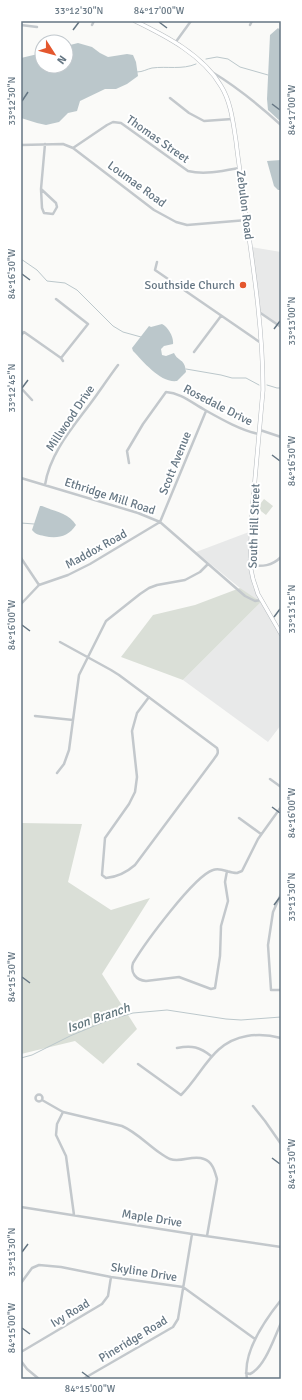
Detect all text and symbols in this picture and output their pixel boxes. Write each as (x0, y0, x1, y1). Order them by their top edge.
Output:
text: 33°12'30"N (55, 5, 103, 17)
text: 84°17'00"W (134, 5, 185, 17)
north arrow (34, 34, 74, 74)
text: N (54, 53, 69, 67)
text: 33°12'30"N (6, 77, 18, 125)
text: 84°17'00"W (286, 84, 298, 135)
street label: Thomas Street (123, 112, 192, 167)
street label: Loumae Road (105, 158, 169, 211)
street label: Zebulon Road (233, 169, 256, 241)
text: 84°16'30"W (6, 248, 18, 299)
place label: Southside Church (145, 278, 235, 293)
marker: Southside Church (238, 280, 248, 290)
text: 33°13'00"N (286, 297, 298, 345)
text: 33°12'45"N (6, 364, 18, 412)
street label: Millwood Drive (43, 382, 98, 454)
street label: Rosedale Drive (181, 382, 255, 429)
street label: Scott Avenue (156, 429, 195, 497)
text: 84°16'30"W (286, 435, 298, 486)
street label: Ethridge Mill Road (62, 475, 157, 518)
street label: South Hill Street (246, 483, 263, 569)
street label: Maddox Road (63, 526, 130, 573)
text: 33°13'15"N (286, 585, 298, 633)
text: 84°16'00"W (6, 599, 18, 650)
text: 84°16'00"W (286, 787, 298, 838)
text: 33°13'30"N (286, 873, 298, 921)
text: 84°15'30"W (6, 951, 18, 1002)
water label: Ison Branch (65, 999, 133, 1036)
text: 84°15'30"W (286, 1138, 298, 1189)
street label: Maple Drive (121, 1206, 183, 1231)
text: 33°13'30"N (6, 1228, 18, 1276)
street label: Skyline Drive (110, 1260, 178, 1285)
street label: Ivy Road (48, 1296, 93, 1331)
text: 84°15'00"W (6, 1302, 18, 1353)
street label: Pineridge Road (96, 1313, 170, 1366)
text: 84°15'00"W (65, 1383, 116, 1395)

